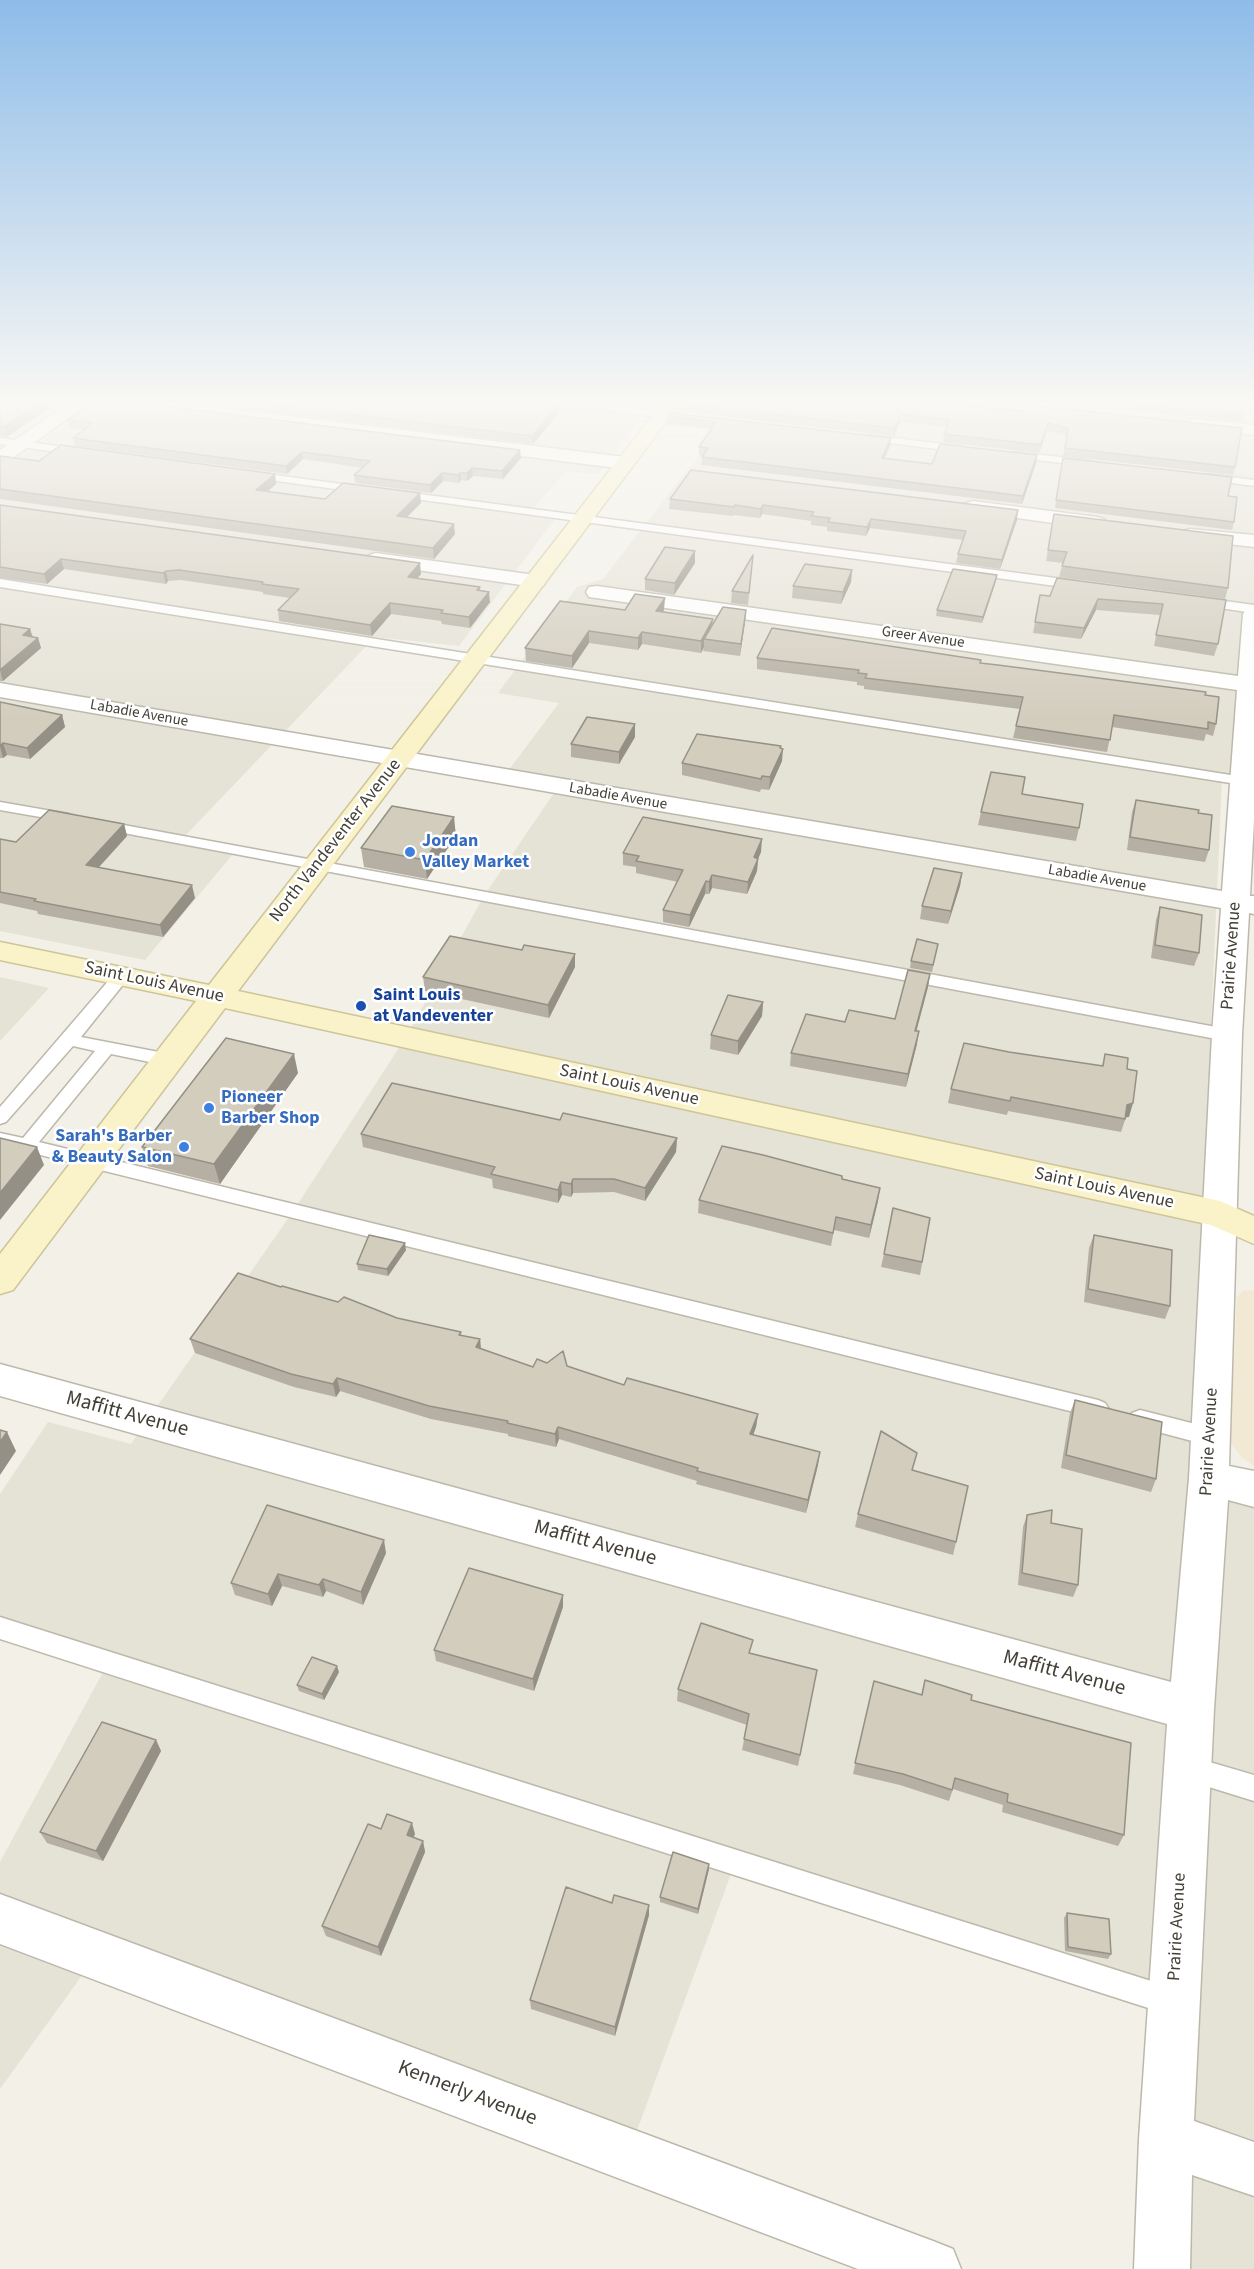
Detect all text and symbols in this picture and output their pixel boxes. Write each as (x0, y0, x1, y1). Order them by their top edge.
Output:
street label: Greer Avenue (880, 623, 966, 653)
street label: Labadie Avenue (89, 697, 189, 731)
street label: North Vandeventer Avenue (266, 755, 406, 927)
street label: Labadie Avenue (568, 780, 668, 814)
place label: Jordan Valley Market (422, 831, 529, 874)
marker: Jordan Valley Market (403, 845, 417, 859)
street label: Labadie Avenue (1047, 862, 1147, 896)
street label: Prairie Avenue (1217, 901, 1247, 1011)
street label: Saint Louis Avenue (82, 958, 226, 1008)
place label: Saint Louis at Vandeventer (373, 985, 493, 1028)
marker: Saint Louis at Vandeventer (354, 999, 368, 1013)
street label: Saint Louis Avenue (557, 1061, 701, 1111)
place label: Pioneer Barber Shop (221, 1087, 320, 1130)
marker: Pioneer Barber Shop (202, 1101, 216, 1115)
place label: Sarah's Barber & Beauty Salon (52, 1126, 172, 1168)
marker: Sarah's Barber & Beauty Salon (177, 1140, 191, 1154)
street label: Saint Louis Avenue (1032, 1164, 1176, 1214)
street label: Maffitt Avenue (63, 1387, 191, 1443)
street label: Prairie Avenue (1196, 1387, 1224, 1497)
street label: Maffitt Avenue (531, 1516, 659, 1572)
street label: Maffitt Avenue (1000, 1646, 1128, 1702)
street label: Prairie Avenue (1164, 1872, 1192, 1982)
street label: Kennerly Avenue (394, 2056, 540, 2132)

